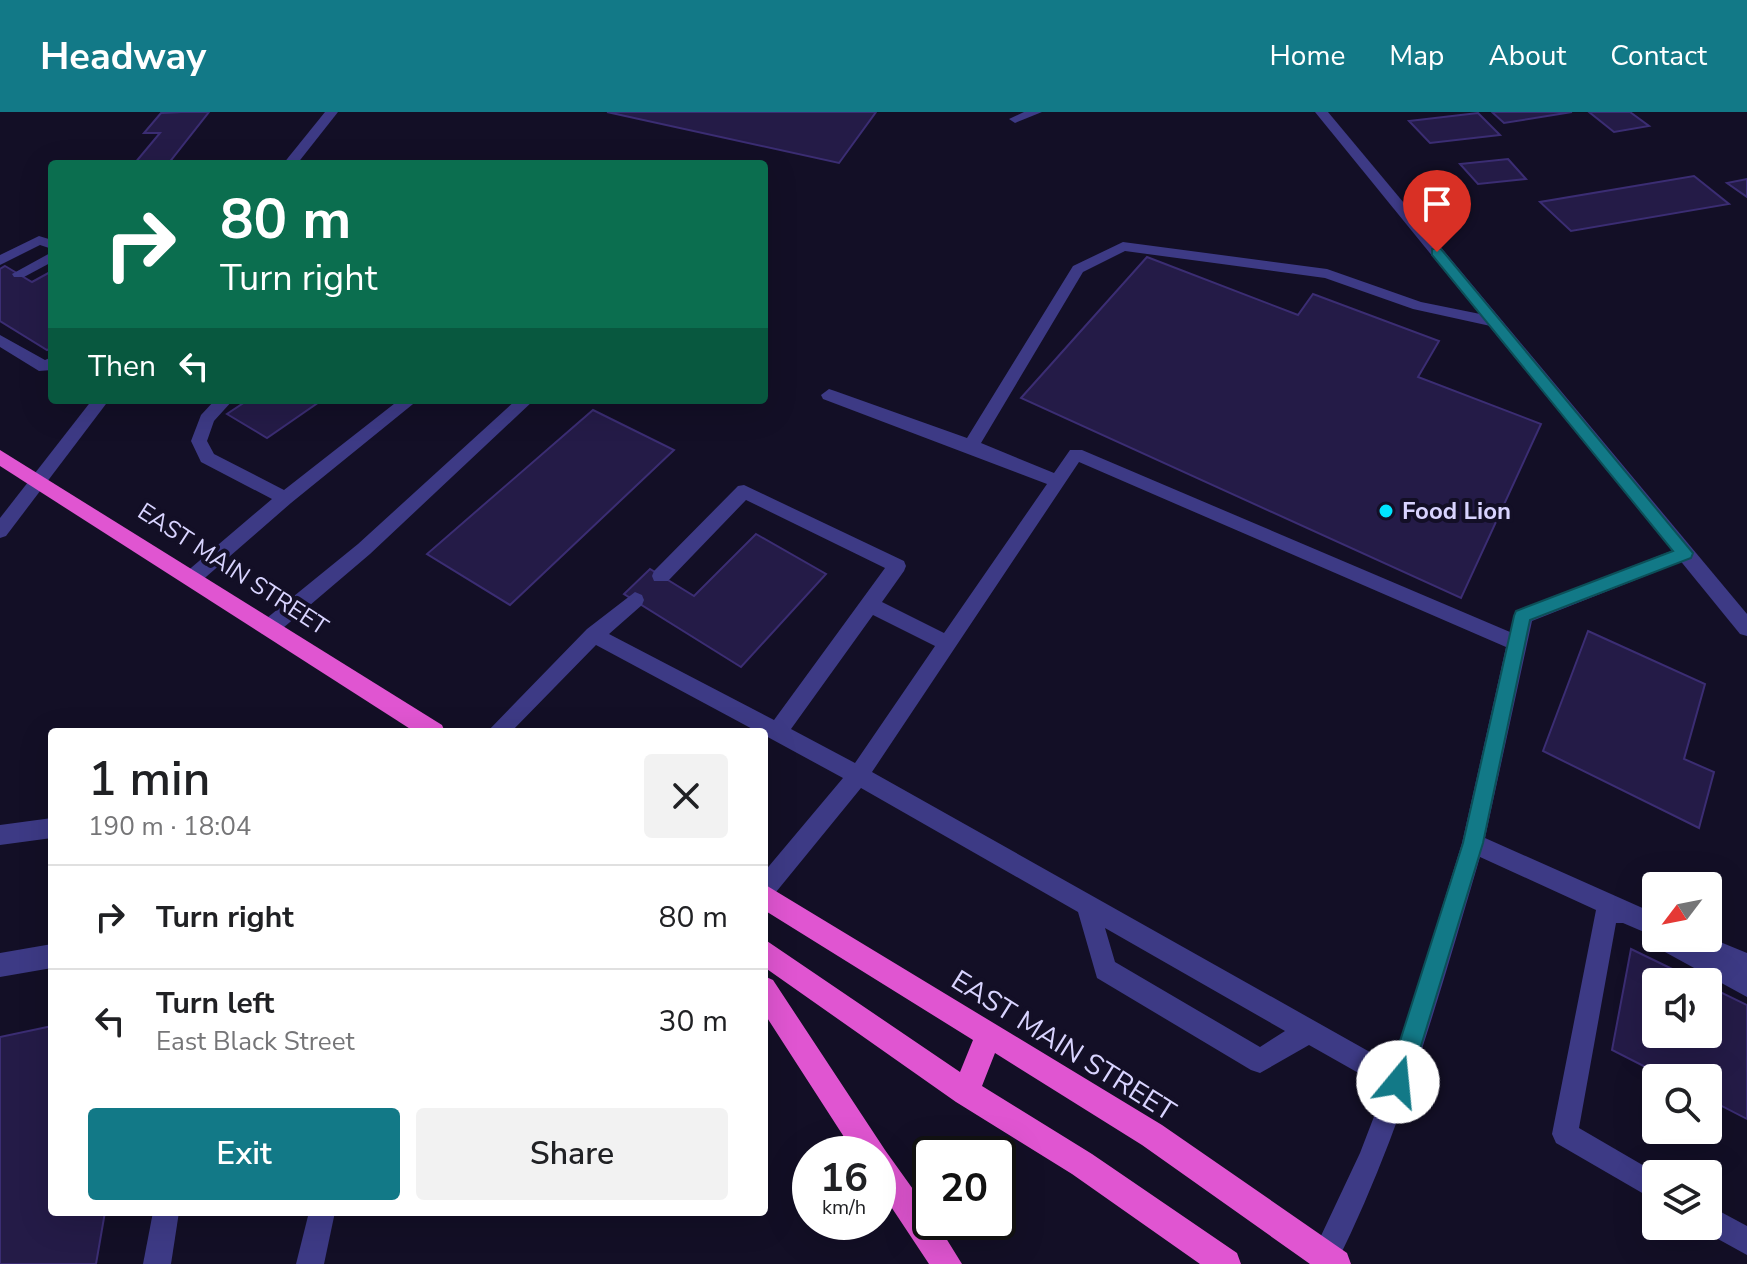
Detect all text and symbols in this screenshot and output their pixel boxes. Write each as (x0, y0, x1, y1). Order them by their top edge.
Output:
text: Headway (40, 31, 206, 82)
text: Home (1270, 37, 1345, 75)
text: Map (1389, 37, 1444, 75)
text: About (1488, 37, 1566, 75)
text: Contact (1610, 37, 1707, 75)
pin (1403, 170, 1471, 252)
text: 80 m (220, 181, 351, 258)
icon: arrive (1415, 182, 1459, 226)
icon: right (88, 192, 192, 296)
text: Turn right (220, 254, 377, 303)
icon: left (172, 344, 216, 388)
text: Then (88, 346, 156, 387)
street label: EAST MAIN STREET (132, 495, 335, 643)
place label: Food Lion (1402, 495, 1511, 527)
marker: Food Lion (1377, 502, 1395, 520)
text: 1 min (88, 746, 210, 812)
button: close (644, 754, 728, 838)
text: 190 m · 18:04 (88, 809, 251, 844)
north arrow (1642, 872, 1722, 952)
map controls (1642, 872, 1722, 1240)
icon: right (88, 895, 132, 939)
text: Turn right (156, 897, 294, 938)
text: 80 m (659, 897, 728, 938)
street label: EAST MAIN STREET (944, 961, 1183, 1130)
button: sound (1642, 968, 1722, 1048)
text: Turn left (156, 983, 274, 1024)
icon: left (88, 999, 132, 1043)
text: 30 m (659, 1001, 728, 1042)
text: East Black Street (156, 1024, 355, 1059)
position arrow (1356, 1040, 1440, 1124)
button: search (1642, 1064, 1722, 1144)
button: Exit (88, 1108, 400, 1200)
button: Share (416, 1108, 728, 1200)
speed limit sign: 20 (912, 1136, 1016, 1240)
text: 16 (820, 1151, 868, 1205)
button: layers (1642, 1160, 1722, 1240)
text: km/h (822, 1194, 866, 1221)

